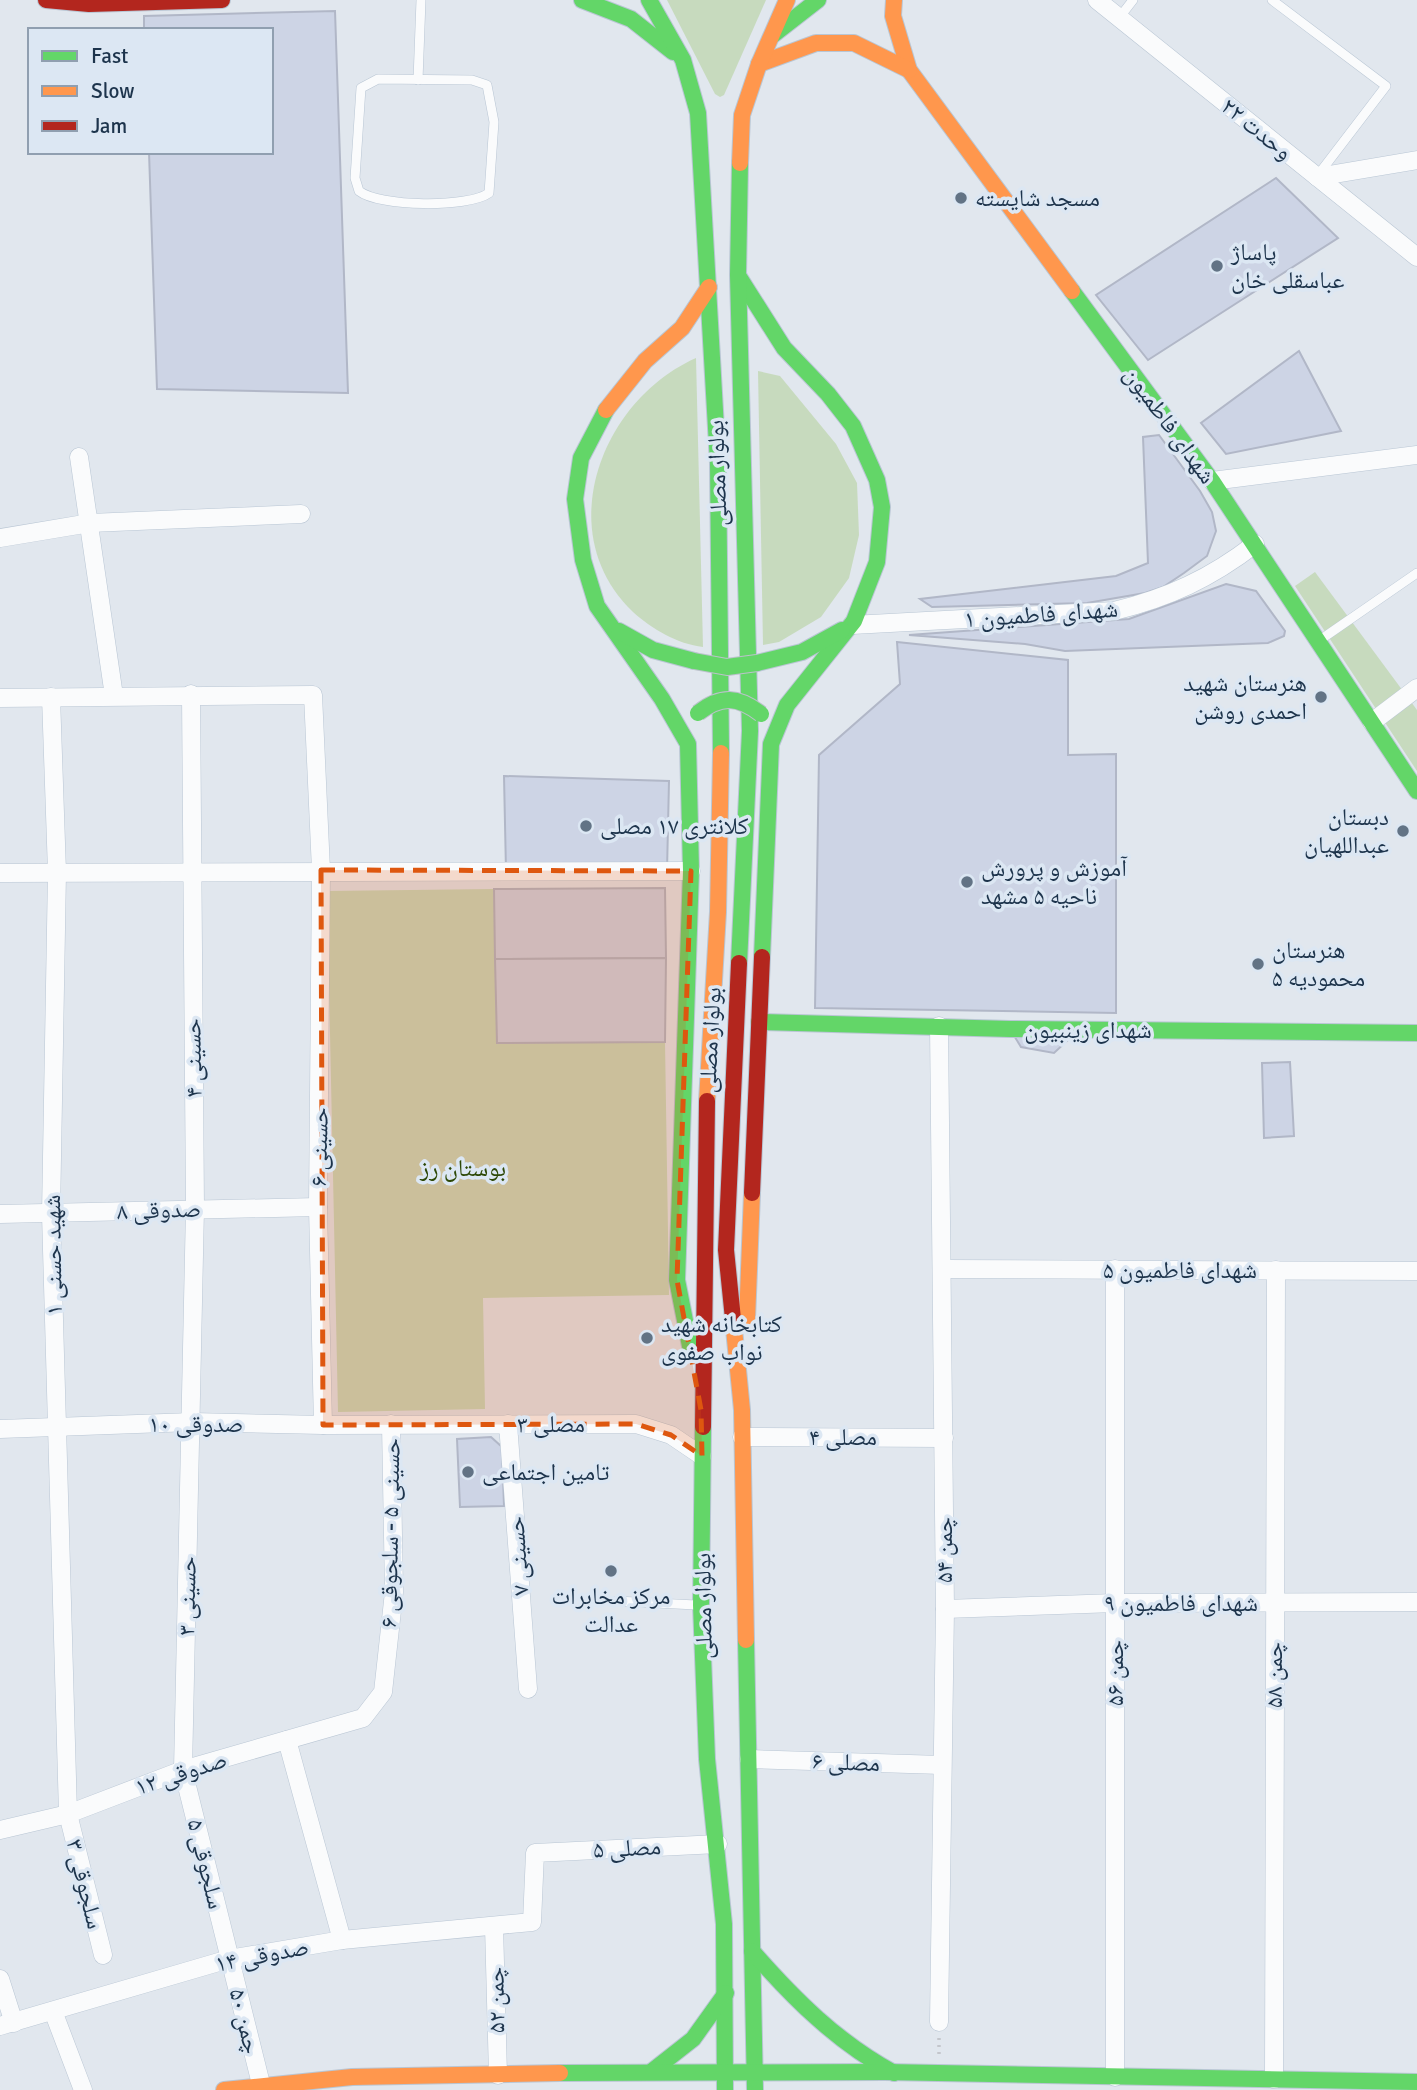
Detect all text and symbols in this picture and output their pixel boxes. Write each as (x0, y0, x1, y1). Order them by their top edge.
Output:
legend (28, 28, 273, 154)
text: Fast (91, 43, 128, 69)
text: Slow (91, 78, 135, 104)
street label: وحدت ۲۲ (1215, 91, 1299, 167)
text: Jam (91, 113, 127, 139)
place label: مسجد شایسته (975, 183, 1100, 213)
marker: مسجد شایسته (953, 190, 969, 206)
place label: پاساژ عباسقلی خان (1230, 237, 1344, 295)
marker: پاساژ عباسقلی خان (1209, 258, 1225, 274)
street label: شهدای فاطمیون (1117, 360, 1223, 490)
street label: بولوار مصلی (700, 419, 734, 527)
street label: شهدای فاطمیون ۱ (963, 594, 1119, 634)
place label: هنرستان شهید احمدی روشن (1183, 668, 1307, 726)
marker: هنرستان شهید احمدی روشن (1313, 689, 1329, 705)
place label: دبستان عبداللهیان (1304, 802, 1389, 860)
place label: کلانتری ۱۷ مصلی (600, 811, 749, 841)
marker: کلانتری ۱۷ مصلی (578, 818, 594, 834)
marker: دبستان عبداللهیان (1395, 823, 1411, 839)
place label: آموزش و پرورش ناحیه ۵ مشهد (981, 853, 1128, 911)
marker: آموزش و پرورش ناحیه ۵ مشهد (959, 874, 975, 890)
place label: هنرستان محمودیه ۵ (1272, 935, 1365, 993)
marker: هنرستان محمودیه ۵ (1250, 956, 1266, 972)
street label: بولوار مصلی (692, 986, 728, 1094)
street label: شهدای زینبیون (1024, 1015, 1152, 1045)
street label: حسینی ۴ (177, 1018, 209, 1098)
street label: حسینی ۶ (303, 1107, 335, 1187)
park label: بوستان رز (419, 1153, 506, 1183)
street label: شهید حسنی ۱ (37, 1194, 69, 1316)
street label: صدوقی ۸ (116, 1194, 202, 1226)
street label: شهدای فاطمیون ۵ (1103, 1255, 1257, 1285)
place label: کتابخانه شهید نواب صفوی (661, 1309, 782, 1367)
marker: کتابخانه شهید نواب صفوی (639, 1330, 655, 1346)
street label: صدوقی ۱۰ (149, 1409, 243, 1439)
street label: مصلی ۳ (517, 1409, 585, 1439)
street label: مصلی ۴ (809, 1422, 877, 1452)
street label: حسینی ۵ - سلجوقی ۶ (373, 1438, 407, 1628)
place label: تامین اجتماعی (482, 1457, 609, 1487)
marker: تامین اجتماعی (460, 1464, 476, 1480)
street label: حسینی ۷ (500, 1515, 536, 1597)
street label: چمن ۵۴ (929, 1517, 959, 1583)
street label: بولوار مصلی (687, 1553, 719, 1659)
street label: حسینی ۳ (171, 1556, 203, 1636)
marker: مرکز مخابرات عدالت (603, 1563, 619, 1579)
place label: مرکز مخابرات عدالت (551, 1581, 671, 1639)
street label: شهدای فاطمیون ۹ (1104, 1588, 1258, 1618)
street label: چمن ۵۶ (1100, 1640, 1130, 1706)
street label: چمن ۵۸ (1259, 1642, 1289, 1708)
street label: صدوقی ۱۲ (131, 1744, 231, 1802)
street label: مصلی ۶ (811, 1746, 881, 1778)
street label: سلجوقی ۵ (180, 1816, 232, 1912)
street label: مصلی ۵ (592, 1831, 662, 1865)
street label: سلجوقی ۳ (59, 1836, 111, 1932)
street label: صدوقی ۱۴ (213, 1931, 311, 1979)
street label: چمن ۵۲ (480, 1967, 512, 2033)
street label: چمن ۵۰ (222, 1985, 268, 2057)

